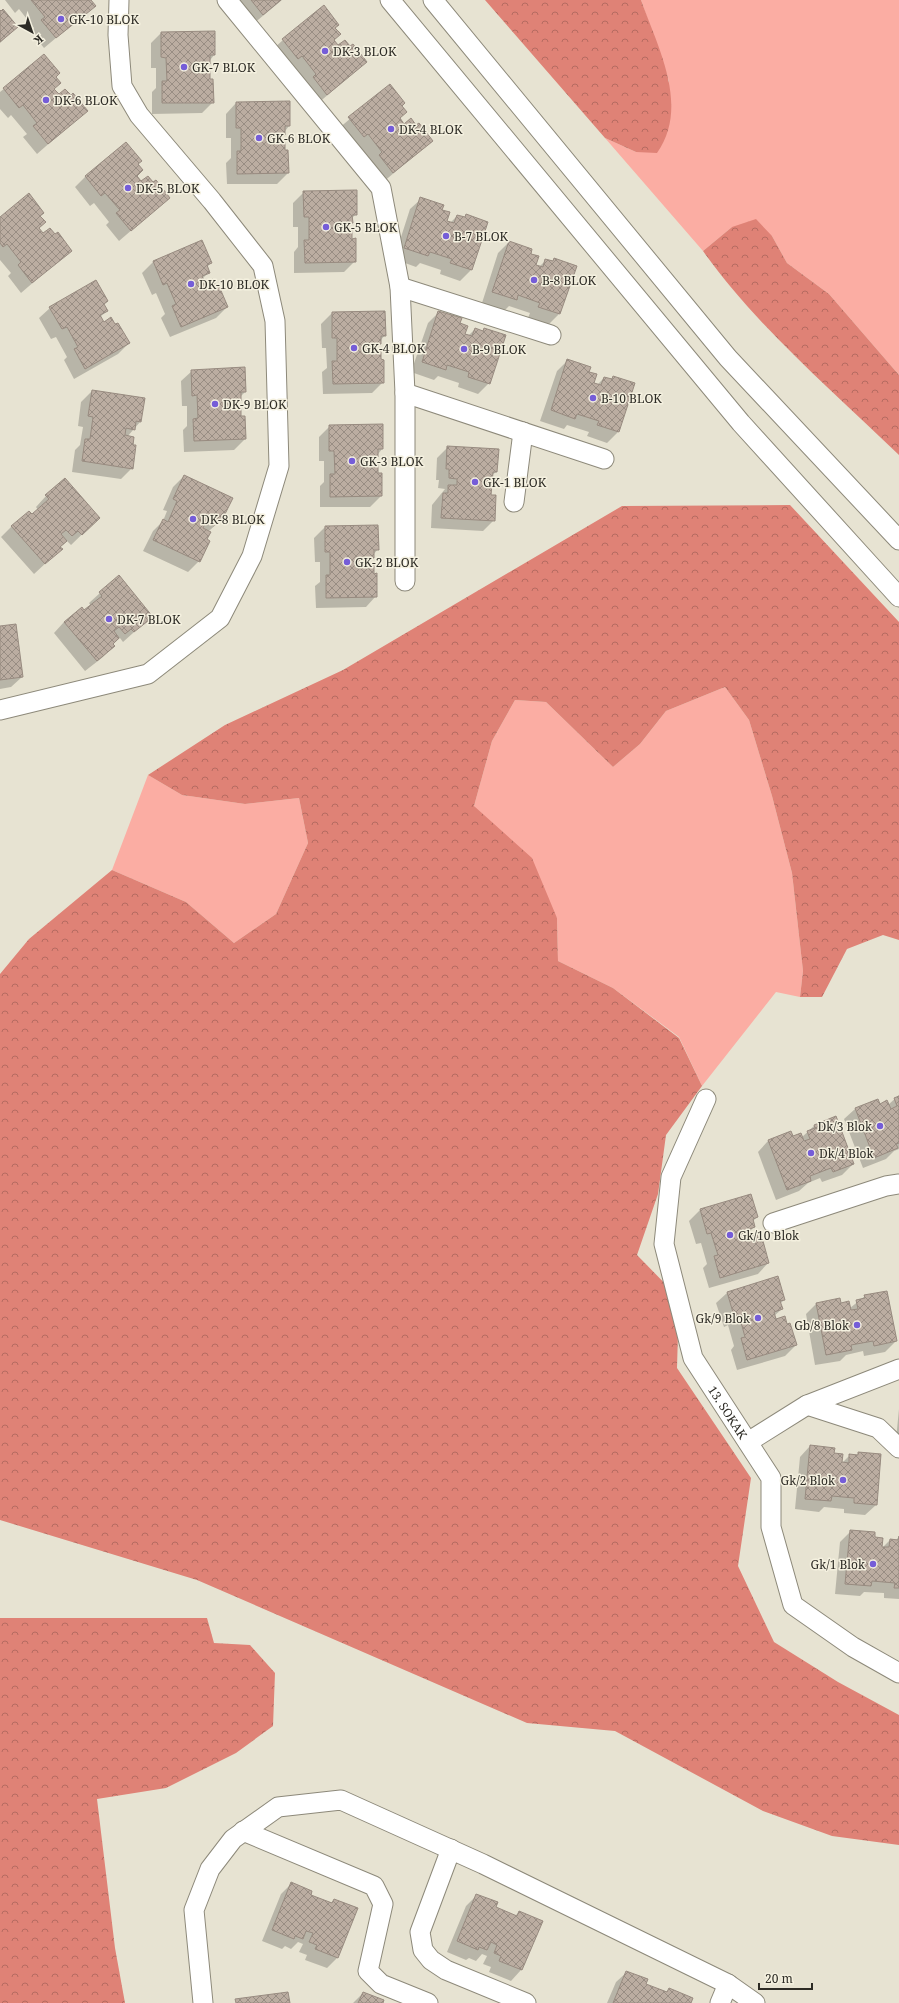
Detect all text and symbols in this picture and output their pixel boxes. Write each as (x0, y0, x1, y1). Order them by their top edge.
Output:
place label: GK-10 BLOK (69, 11, 139, 28)
north arrow (12, 12, 52, 52)
marker: GK-10 BLOK (56, 14, 66, 24)
text: K (30, 32, 47, 49)
place label: DK-3 BLOK (333, 43, 397, 60)
marker: DK-3 BLOK (320, 46, 330, 56)
place label: GK-7 BLOK (192, 59, 256, 76)
marker: GK-7 BLOK (179, 62, 189, 72)
place label: DK-6 BLOK (54, 92, 118, 109)
marker: DK-6 BLOK (41, 95, 51, 105)
place label: DK-4 BLOK (399, 121, 463, 138)
marker: DK-4 BLOK (386, 124, 396, 134)
place label: GK-6 BLOK (267, 130, 331, 147)
marker: GK-6 BLOK (254, 133, 264, 143)
place label: DK-5 BLOK (136, 180, 200, 197)
marker: DK-5 BLOK (123, 183, 133, 193)
place label: GK-5 BLOK (334, 219, 398, 236)
marker: GK-5 BLOK (321, 222, 331, 232)
place label: B-7 BLOK (454, 228, 509, 245)
marker: B-7 BLOK (441, 231, 451, 241)
place label: B-8 BLOK (542, 272, 597, 289)
marker: B-8 BLOK (529, 275, 539, 285)
place label: DK-10 BLOK (199, 276, 270, 293)
marker: DK-10 BLOK (186, 279, 196, 289)
place label: GK-4 BLOK (362, 340, 426, 357)
place label: B-9 BLOK (472, 341, 527, 358)
marker: GK-4 BLOK (349, 343, 359, 353)
marker: B-9 BLOK (459, 344, 469, 354)
place label: B-10 BLOK (601, 390, 662, 407)
marker: B-10 BLOK (588, 393, 598, 403)
place label: DK-9 BLOK (223, 396, 287, 413)
marker: DK-9 BLOK (210, 399, 220, 409)
place label: GK-3 BLOK (360, 453, 424, 470)
marker: GK-3 BLOK (347, 456, 357, 466)
place label: GK-1 BLOK (483, 474, 547, 491)
marker: GK-1 BLOK (470, 477, 480, 487)
place label: DK-8 BLOK (201, 511, 265, 528)
marker: DK-8 BLOK (188, 514, 198, 524)
place label: GK-2 BLOK (355, 554, 419, 571)
marker: GK-2 BLOK (342, 557, 352, 567)
place label: DK-7 BLOK (117, 611, 181, 628)
marker: DK-7 BLOK (104, 614, 114, 624)
place label: Dk/3 Blok (817, 1118, 873, 1135)
marker: Dk/3 Blok (875, 1121, 885, 1131)
place label: Dk/4 Blok (819, 1145, 875, 1162)
marker: Dk/4 Blok (806, 1148, 816, 1158)
place label: Gk/10 Blok (738, 1227, 800, 1244)
marker: Gk/10 Blok (725, 1230, 735, 1240)
place label: Gk/9 Blok (696, 1310, 751, 1327)
marker: Gk/9 Blok (753, 1313, 763, 1323)
place label: Gb/8 Blok (794, 1317, 850, 1334)
marker: Gb/8 Blok (852, 1320, 862, 1330)
street label: 13. SOKAK (705, 1382, 752, 1442)
place label: Gk/2 Blok (781, 1472, 836, 1489)
marker: Gk/2 Blok (838, 1475, 848, 1485)
place label: Gk/1 Blok (811, 1556, 866, 1573)
marker: Gk/1 Blok (868, 1559, 878, 1569)
scale bar (759, 1965, 812, 1991)
text: 20 m (765, 1970, 793, 1987)

